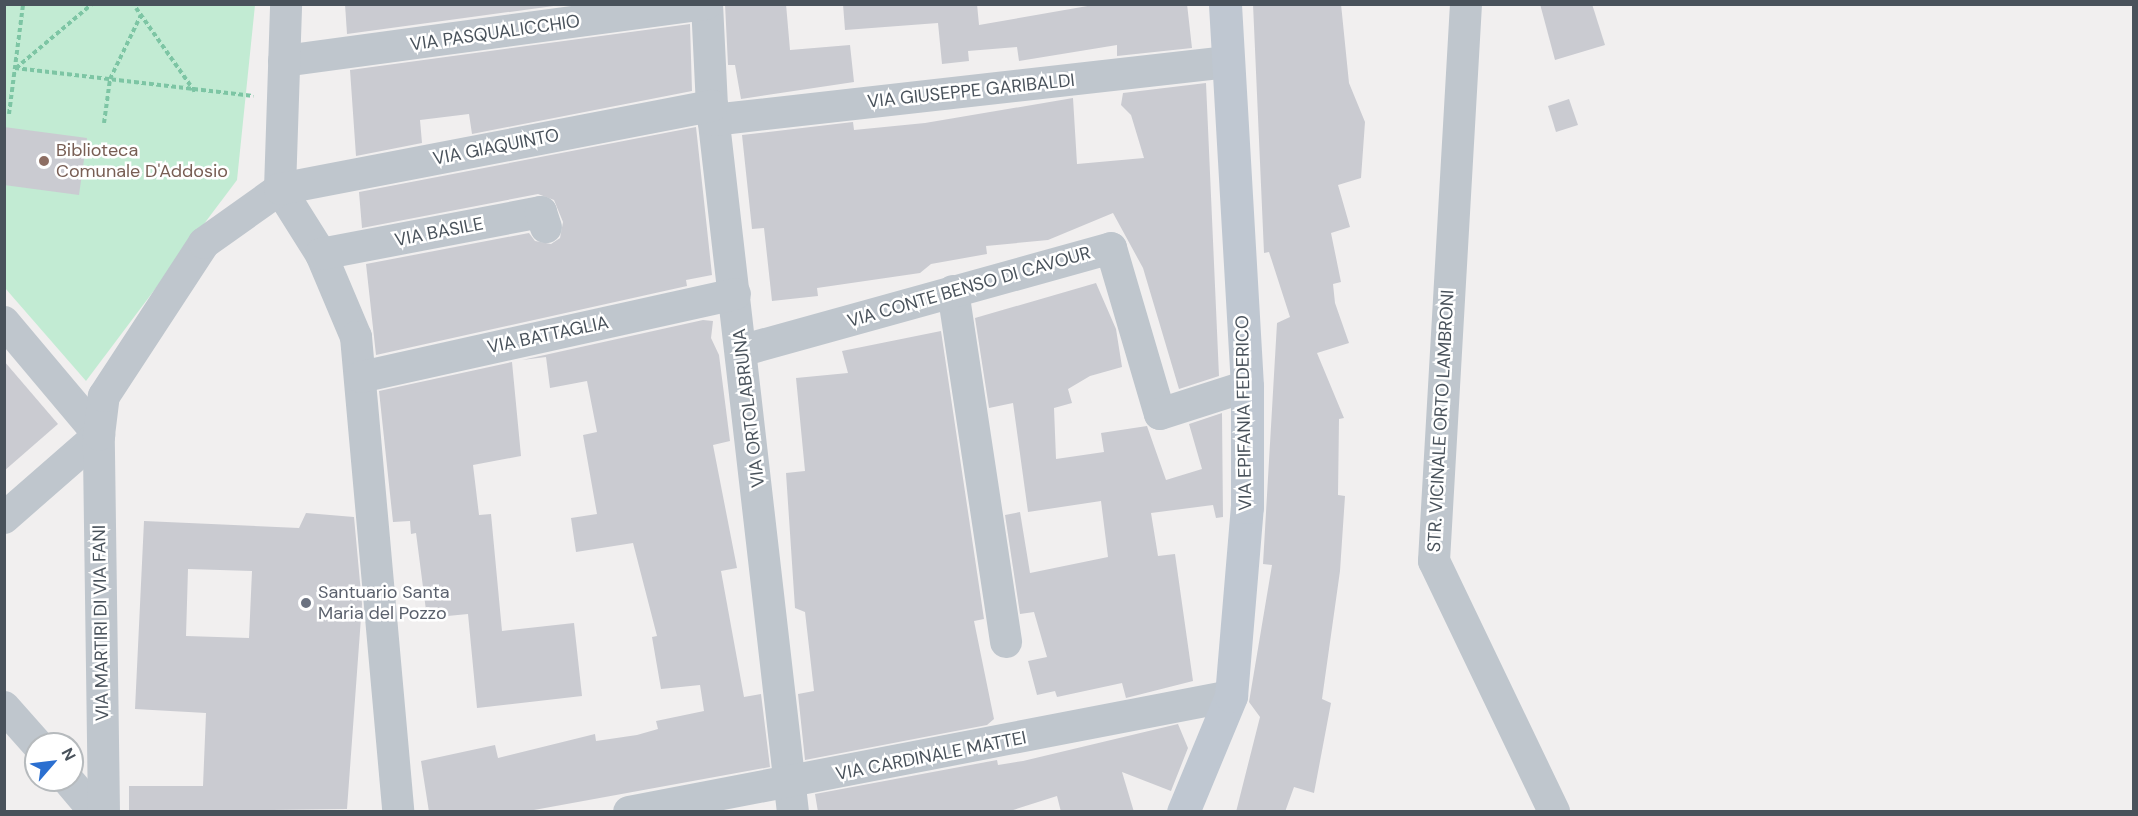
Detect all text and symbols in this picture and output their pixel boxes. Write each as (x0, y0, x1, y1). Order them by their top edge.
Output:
street label: VIA PASQUALICCHIO (409, 10, 581, 56)
street label: VIA GIUSEPPE GARIBALDI (866, 69, 1076, 113)
street label: VIA GIAQUINTO (431, 124, 561, 170)
place label: Biblioteca Comunale D'Addosio (56, 140, 228, 182)
marker: Biblioteca Comunale D'Addosio (37, 154, 51, 168)
street label: VIA BASILE (393, 213, 485, 251)
street label: VIA CONTE BENSO DI CAVOUR (845, 242, 1093, 332)
street label: STR. VICINALE ORTO LAMBRONI (1423, 289, 1459, 553)
street label: VIA BATTAGLIA (485, 312, 611, 358)
street label: VIA EPIFANIA FEDERICO (1231, 315, 1257, 511)
street label: VIA ORTOLABRUNA (729, 327, 769, 489)
street label: VIA MARTIRI DI VIA FANI (88, 525, 114, 721)
place label: Santuario Santa Maria del Pozzo (318, 582, 450, 624)
marker: Santuario Santa Maria del Pozzo (299, 596, 313, 610)
street label: VIA CARDINALE MATTEI (834, 727, 1028, 785)
north arrow (24, 732, 84, 792)
text: N (57, 744, 81, 764)

